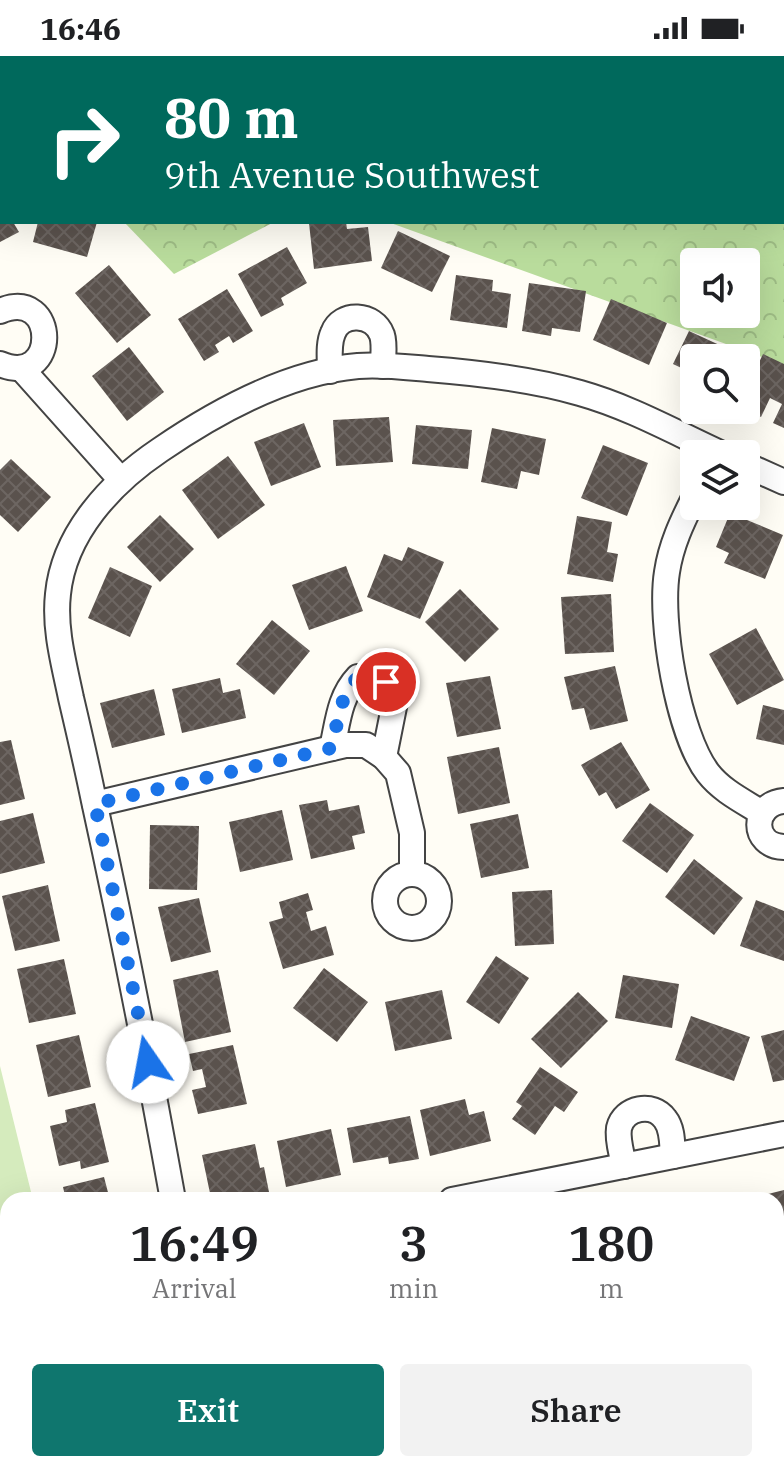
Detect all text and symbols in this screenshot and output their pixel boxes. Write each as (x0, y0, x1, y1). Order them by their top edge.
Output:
text: 16:46 (40, 9, 121, 48)
text: 80 m (164, 81, 299, 153)
icon: right (32, 88, 136, 192)
text: 9th Avenue Southwest (164, 151, 540, 198)
map controls (680, 248, 760, 520)
button: sound (680, 248, 760, 328)
button: search (680, 344, 760, 424)
button: layers (680, 440, 760, 520)
pin (352, 648, 420, 716)
icon: arrive (364, 660, 408, 704)
position arrow (106, 1020, 190, 1104)
text: 16:49 (130, 1212, 259, 1274)
text: 3 (399, 1212, 428, 1274)
text: 180 (568, 1212, 654, 1274)
text: Arrival (152, 1271, 237, 1305)
text: min (389, 1271, 438, 1305)
text: m (599, 1271, 624, 1305)
button: Exit (32, 1364, 384, 1456)
button: Share (400, 1364, 752, 1456)

